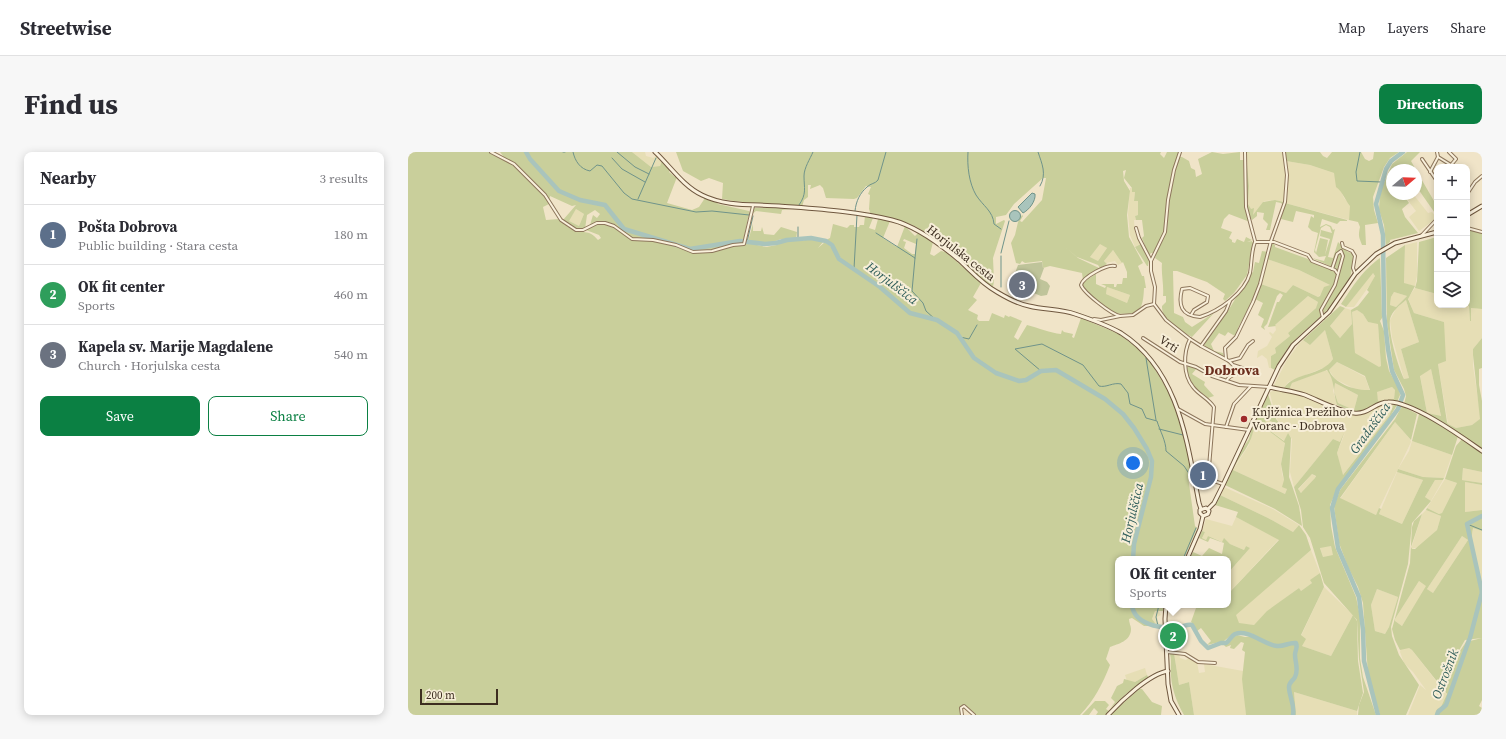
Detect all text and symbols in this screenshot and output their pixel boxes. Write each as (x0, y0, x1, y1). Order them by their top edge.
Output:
text: Streetwise (20, 15, 112, 41)
text: Map (1338, 18, 1365, 38)
text: Layers (1387, 18, 1429, 38)
text: Share (1451, 18, 1486, 38)
button: Directions (1379, 84, 1482, 124)
text: Find us (24, 85, 118, 123)
north arrow (1386, 164, 1422, 200)
map controls (1434, 164, 1470, 308)
button: + (1434, 164, 1470, 200)
text: Nearby (40, 166, 96, 190)
text: 3 results (320, 170, 368, 187)
button: − (1434, 200, 1470, 236)
text: Pošta Dobrova (78, 216, 177, 237)
street label: Horjulska cesta (924, 221, 999, 285)
text: 1 (49, 226, 57, 243)
text: 180 m (334, 226, 368, 243)
button: locate (1434, 236, 1470, 272)
text: Public building · Stara cesta (78, 237, 238, 254)
water label: Horjulščica (862, 257, 922, 308)
pin: 3 (1009, 270, 1035, 300)
button: layers (1434, 272, 1470, 308)
text: OK fit center (78, 276, 165, 297)
text: 2 (49, 286, 57, 303)
text: 460 m (334, 286, 368, 303)
text: Sports (78, 297, 115, 314)
street label: Vrti (1156, 332, 1182, 356)
text: Kapela sv. Marije Magdalene (78, 336, 273, 357)
text: 3 (49, 346, 57, 363)
text: 540 m (334, 346, 368, 363)
text: Church · Horjulska cesta (78, 357, 220, 374)
district label: Dobrova (1205, 360, 1260, 380)
button: Save (40, 396, 200, 436)
button: Share (208, 396, 368, 436)
water label: Gradaščica (1346, 399, 1394, 457)
place label: Knjižnica Prežihov Voranc - Dobrova (1252, 404, 1352, 434)
marker: Knjižnica Prežihov Voranc - Dobrova (1239, 414, 1249, 424)
your location (1123, 453, 1143, 473)
pin: 1 (1190, 460, 1216, 490)
water label: Horjulščica (1117, 481, 1147, 546)
popup (1115, 556, 1231, 608)
text: OK fit center (1130, 563, 1216, 584)
text: Sports (1130, 584, 1167, 601)
pin: 2 (1160, 621, 1186, 651)
water label: Ostrožnik (1428, 646, 1463, 701)
scale bar (420, 687, 498, 706)
text: 200 m (426, 688, 455, 703)

